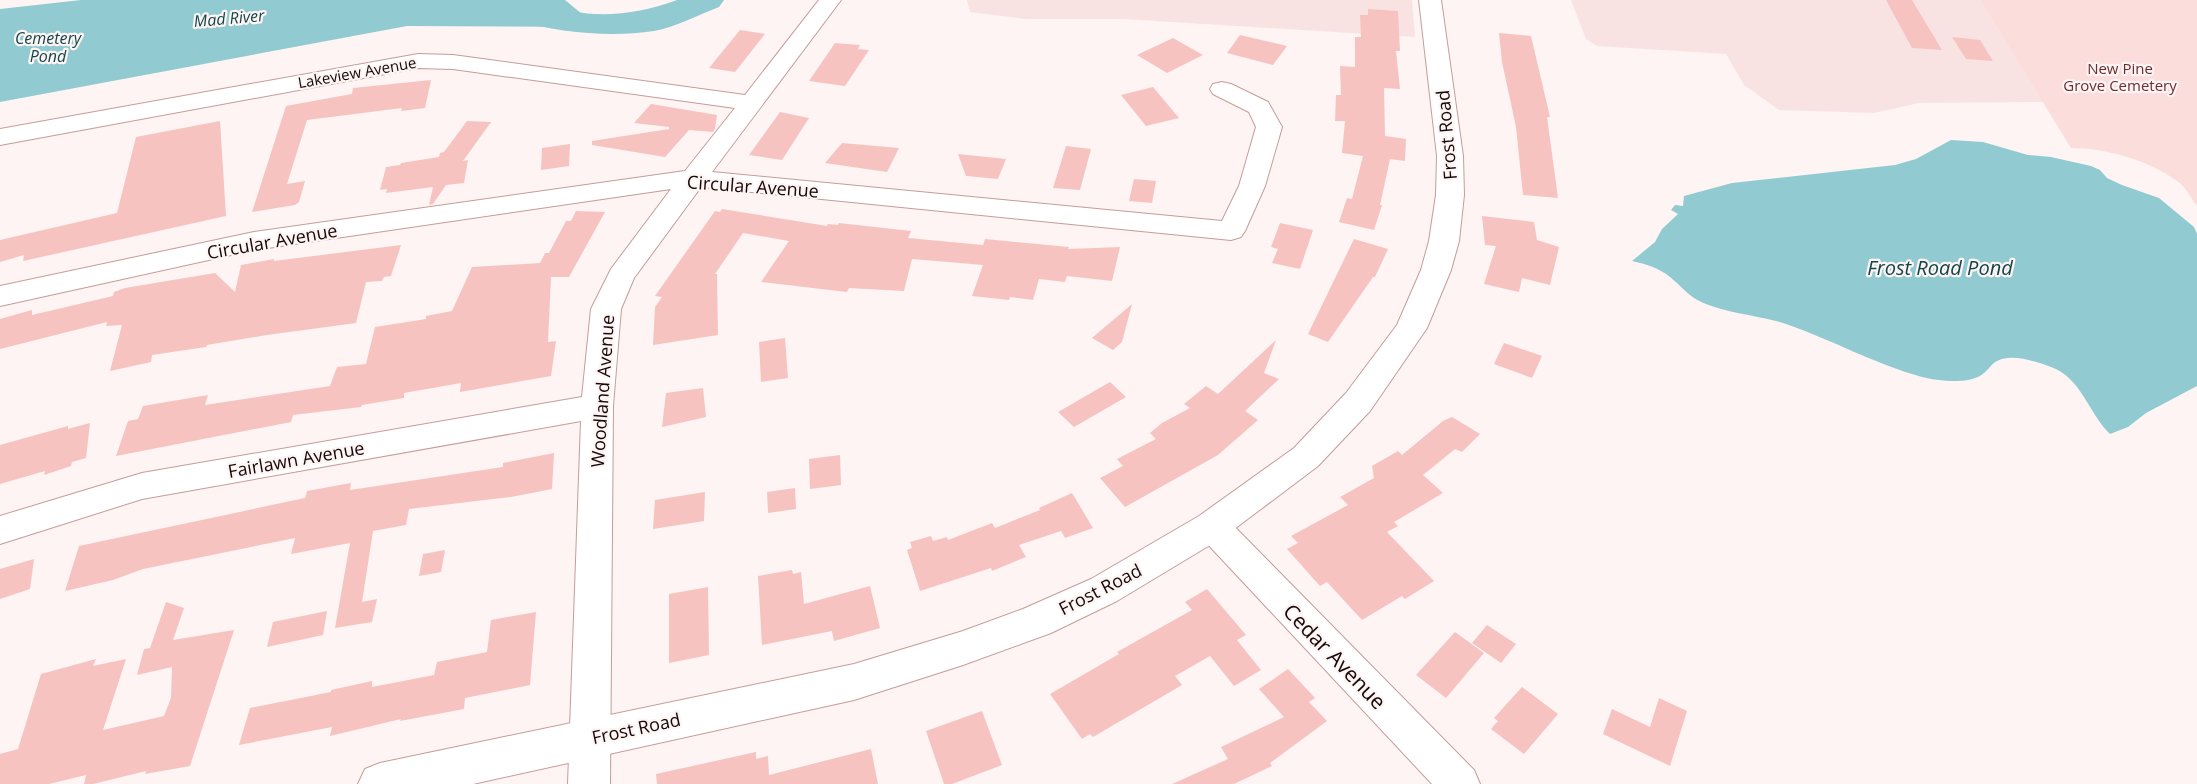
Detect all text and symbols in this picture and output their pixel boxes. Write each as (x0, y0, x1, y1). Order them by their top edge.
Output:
water label: Mad River (193, 4, 266, 32)
water label: Cemetery Pond (15, 27, 83, 67)
street label: Lakeview Avenue (296, 52, 418, 92)
park label: New Pine Grove Cemetery (2063, 58, 2177, 95)
street label: Frost Road (1430, 89, 1462, 181)
street label: Circular Avenue (686, 169, 820, 203)
street label: Circular Avenue (205, 218, 339, 264)
water label: Frost Road Pond (1867, 254, 2013, 281)
street label: Woodland Avenue (585, 314, 619, 468)
street label: Fairlawn Avenue (226, 435, 366, 483)
street label: Frost Road (1054, 558, 1146, 620)
street label: Cedar Avenue (1277, 597, 1393, 715)
street label: Frost Road (589, 707, 683, 749)

